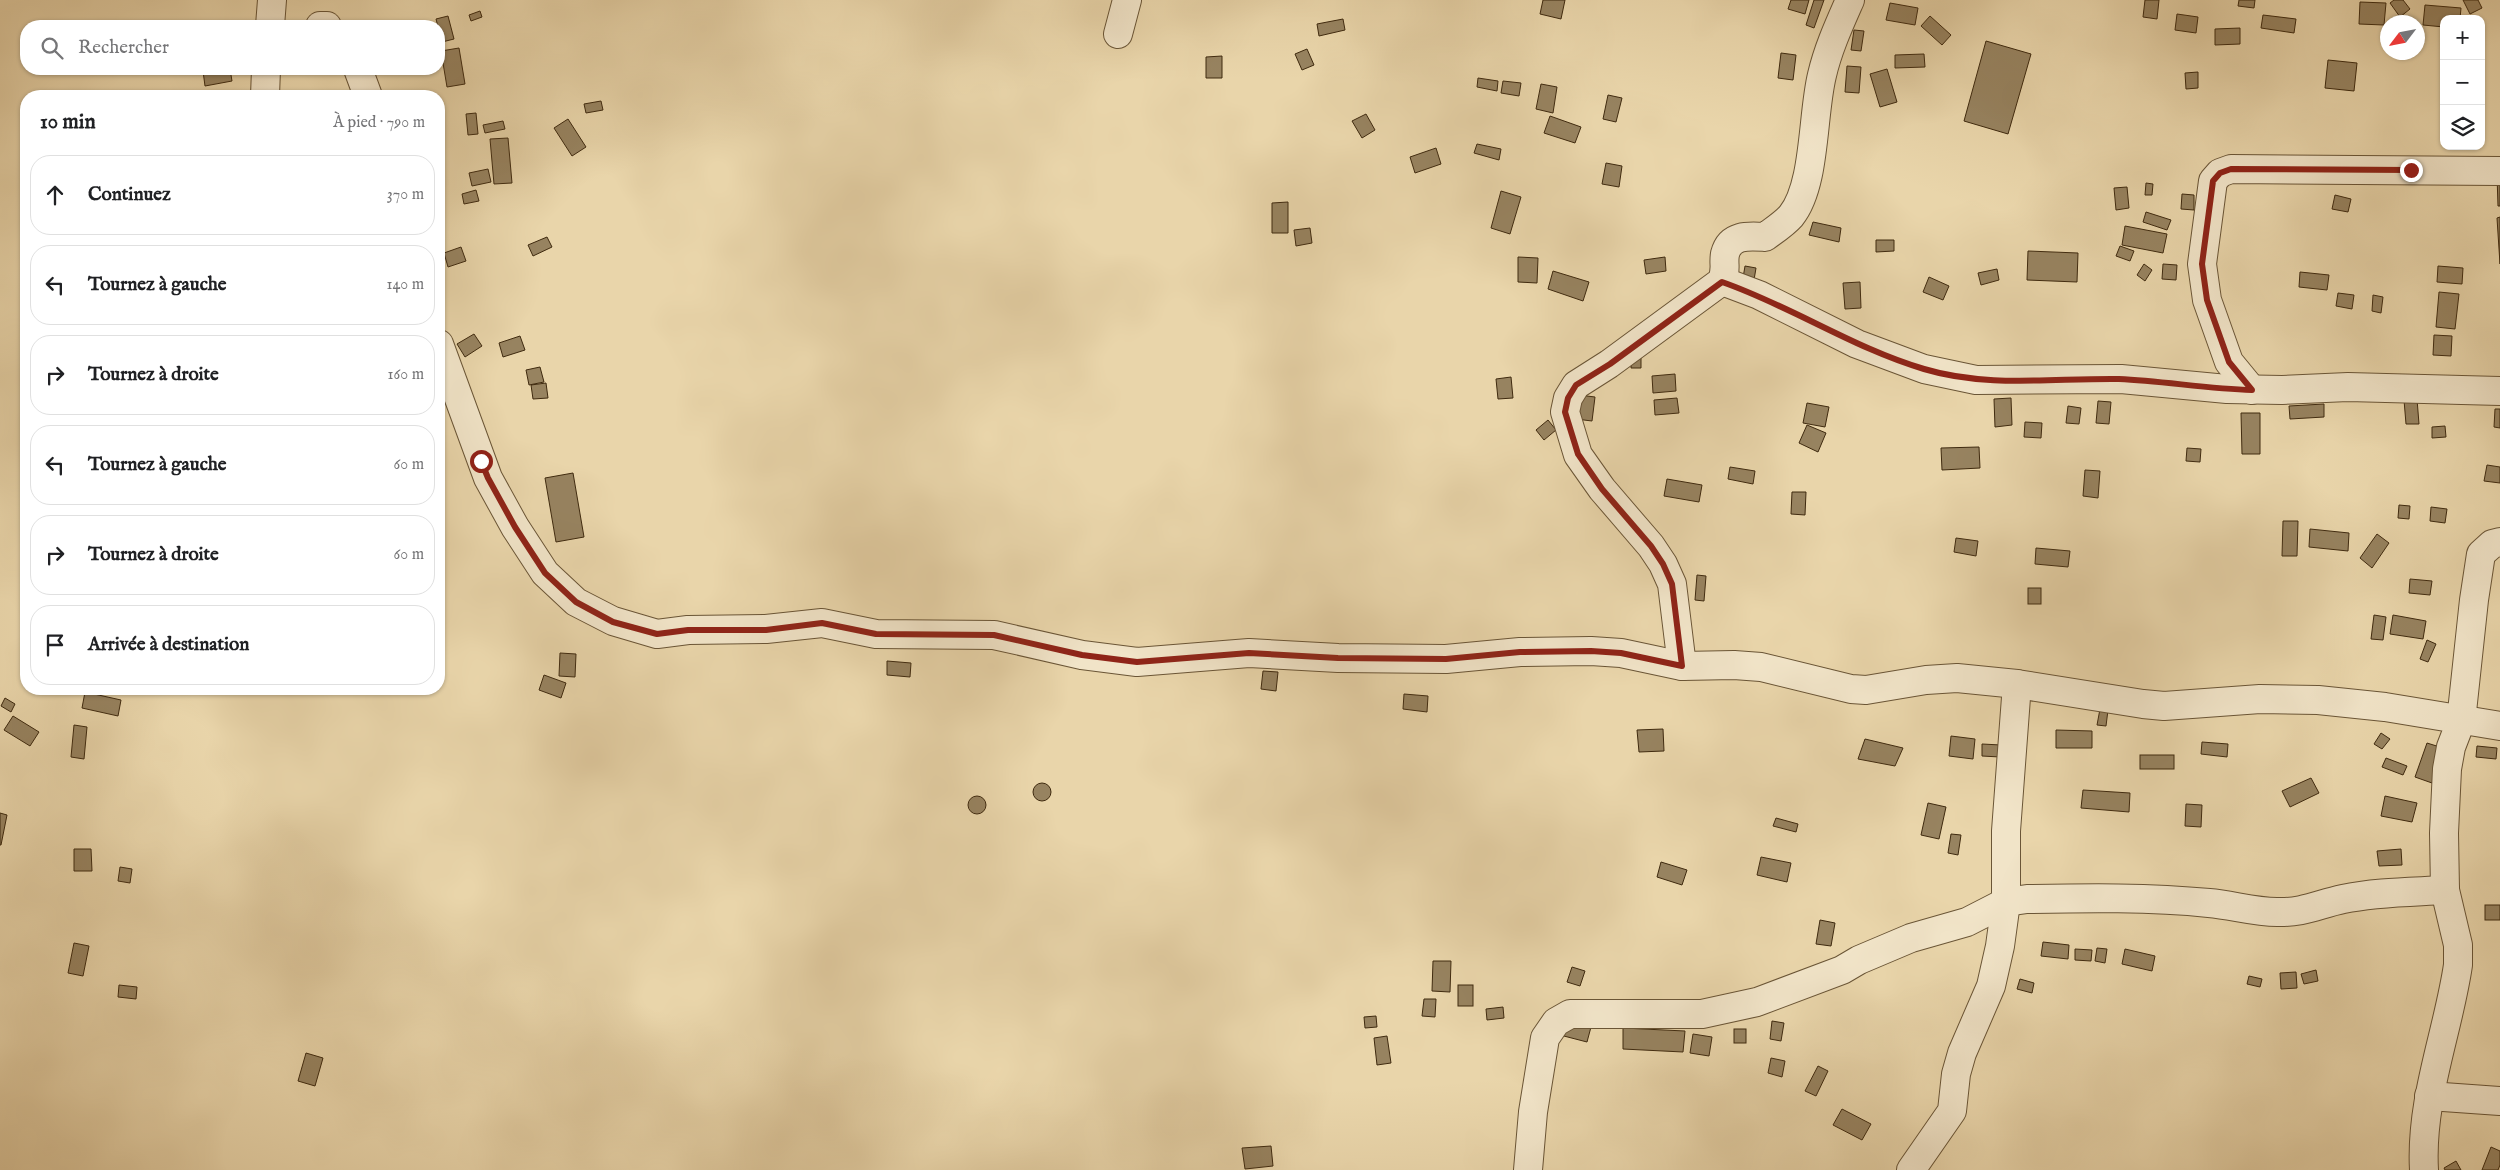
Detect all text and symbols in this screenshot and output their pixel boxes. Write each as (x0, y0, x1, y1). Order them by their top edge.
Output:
north arrow (2380, 15, 2425, 60)
map controls (2440, 15, 2485, 150)
button: + (2440, 15, 2485, 60)
search box (20, 20, 445, 75)
icon: search (38, 34, 66, 62)
text: Rechercher (78, 36, 169, 60)
button: − (2440, 60, 2485, 105)
button: layers (2440, 105, 2485, 150)
text: 10 min (40, 109, 96, 136)
text: À pied · 790 m (333, 113, 425, 133)
route end (2400, 159, 2423, 182)
icon: ahead (41, 181, 69, 209)
text: Continuez (88, 183, 171, 207)
text: 370 m (387, 185, 424, 205)
icon: left (41, 271, 69, 299)
text: Tournez à gauche (88, 273, 227, 297)
text: 140 m (386, 275, 424, 295)
icon: right (41, 361, 69, 389)
text: Tournez à droite (88, 363, 219, 387)
text: 160 m (388, 365, 424, 385)
route start (470, 450, 493, 473)
icon: left (41, 451, 69, 479)
text: Tournez à gauche (88, 453, 227, 477)
text: 60 m (394, 455, 424, 475)
icon: right (41, 541, 69, 569)
text: Tournez à droite (88, 543, 219, 567)
text: 60 m (394, 545, 424, 565)
icon: arrive (41, 631, 69, 659)
text: Arrivée à destination (88, 633, 249, 657)

